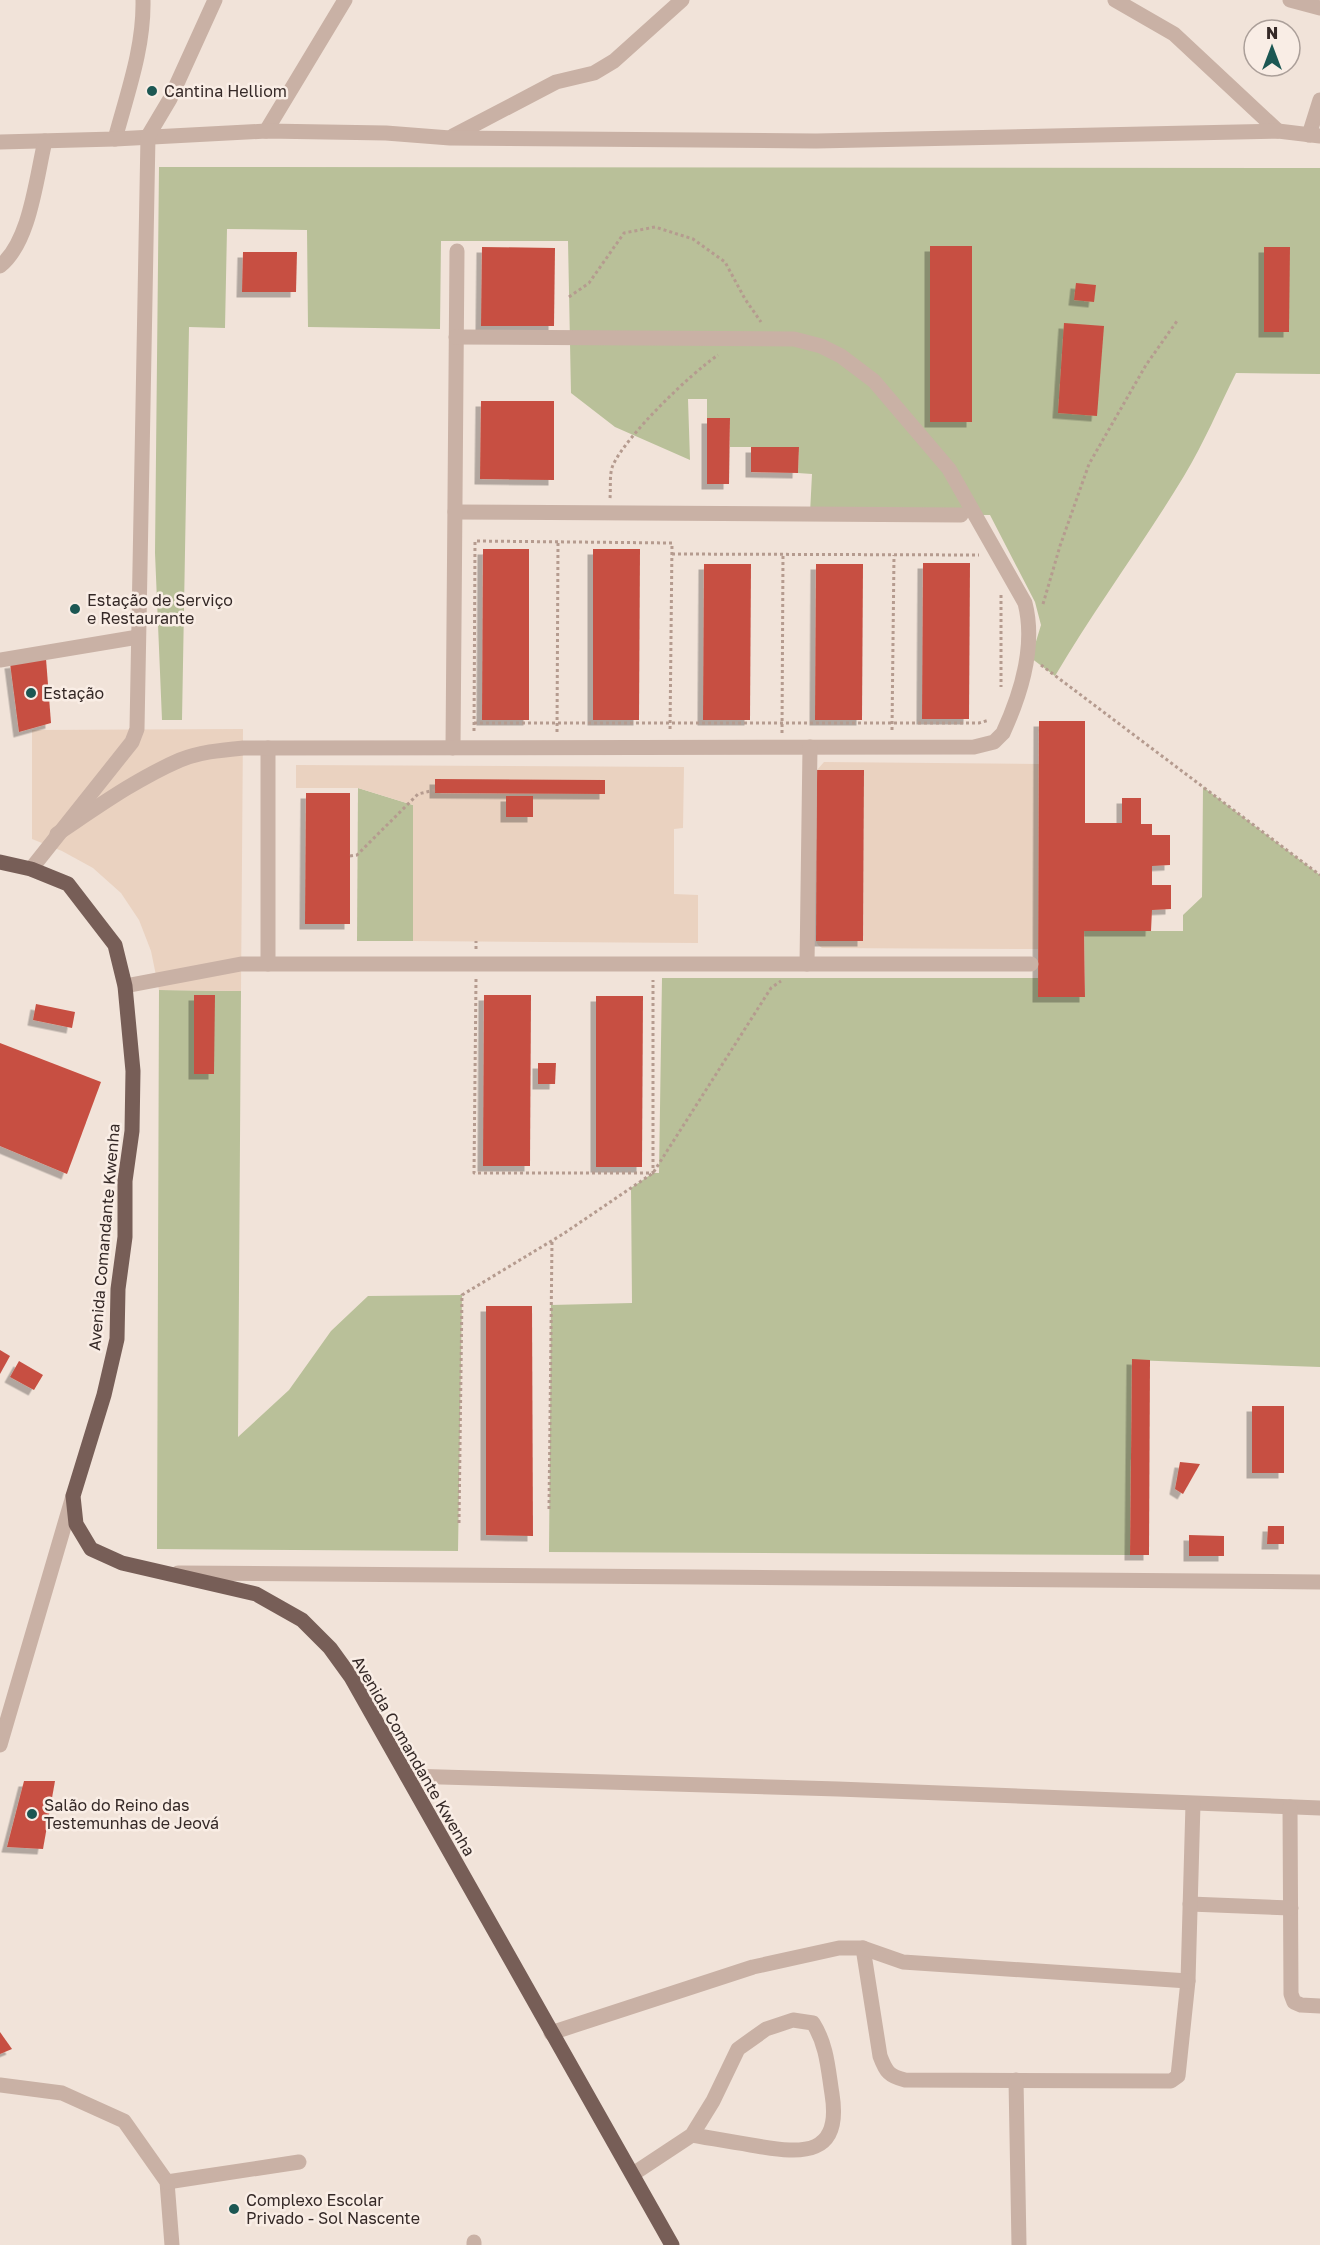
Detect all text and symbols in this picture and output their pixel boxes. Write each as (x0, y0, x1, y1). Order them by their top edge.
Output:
north arrow (1242, 18, 1302, 78)
text: N (1266, 23, 1278, 43)
place label: Cantina Helliom (164, 81, 287, 101)
marker: Cantina Helliom (145, 84, 159, 98)
place label: Estação de Serviço e Restaurante (87, 590, 233, 628)
marker: Estação de Serviço e Restaurante (68, 602, 82, 616)
place label: Estação (43, 683, 104, 703)
marker: Estação (24, 686, 38, 700)
street label: Avenida Comandante Kwenha (84, 1123, 124, 1351)
street label: Avenida Comandante Kwenha (348, 1652, 480, 1860)
place label: Salão do Reino das Testemunhas de Jeová (44, 1795, 219, 1833)
marker: Salão do Reino das Testemunhas de Jeová (25, 1807, 39, 1821)
place label: Complexo Escolar Privado - Sol Nascente (246, 2190, 420, 2228)
marker: Complexo Escolar Privado - Sol Nascente (227, 2202, 241, 2216)

